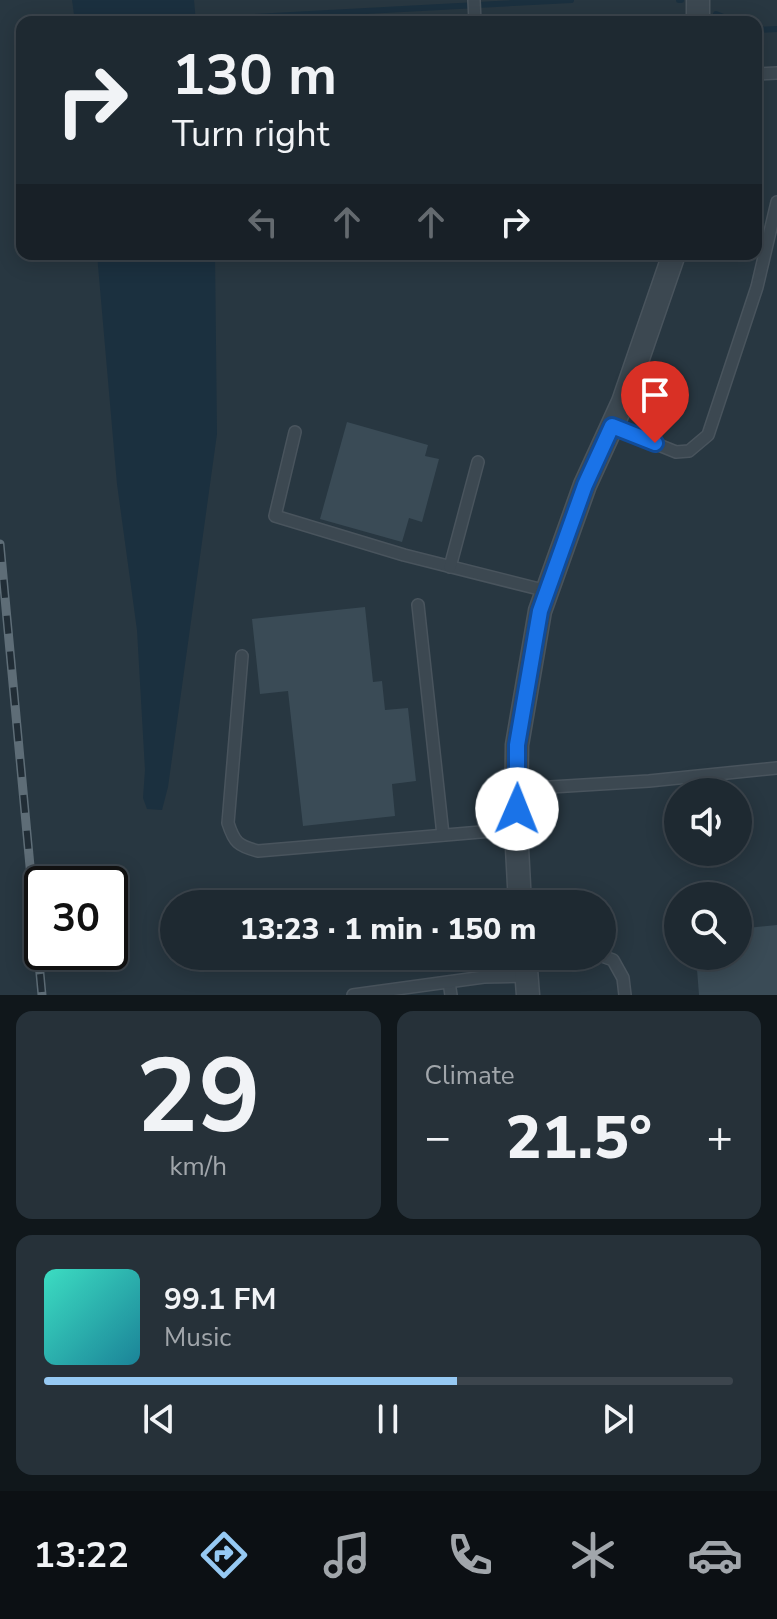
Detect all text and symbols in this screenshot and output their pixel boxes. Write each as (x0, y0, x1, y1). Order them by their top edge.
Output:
text: 130 m (172, 37, 337, 114)
icon: right (40, 48, 144, 152)
text: Turn right (172, 110, 329, 159)
icon: left (241, 200, 285, 244)
icon: ahead (325, 200, 369, 244)
icon: ahead (409, 200, 453, 244)
icon: right (493, 200, 537, 244)
pin (621, 361, 689, 443)
icon: arrive (633, 373, 677, 417)
position arrow (475, 767, 559, 851)
map controls (664, 778, 752, 970)
button: sound (664, 778, 752, 866)
speed limit sign: 30 (24, 866, 128, 970)
button: search (664, 882, 752, 970)
text: 13:23 · 1 min · 150 m (240, 909, 536, 950)
text: 29 (136, 1026, 261, 1168)
text: Climate (425, 1058, 515, 1093)
text: 21.5° (505, 1097, 652, 1179)
text: − (425, 1108, 451, 1168)
text: + (707, 1108, 733, 1168)
text: km/h (170, 1149, 227, 1184)
text: 99.1 FM (164, 1279, 276, 1320)
text: Music (164, 1320, 231, 1355)
icon: previous (137, 1397, 181, 1441)
icon: pause (366, 1397, 410, 1441)
icon: next (596, 1397, 640, 1441)
icon: directions (196, 1527, 252, 1583)
icon: music (319, 1527, 375, 1583)
icon: phone (442, 1527, 498, 1583)
icon: climate (565, 1527, 621, 1583)
icon: car (687, 1527, 743, 1583)
text: 13:22 (33, 1531, 129, 1580)

